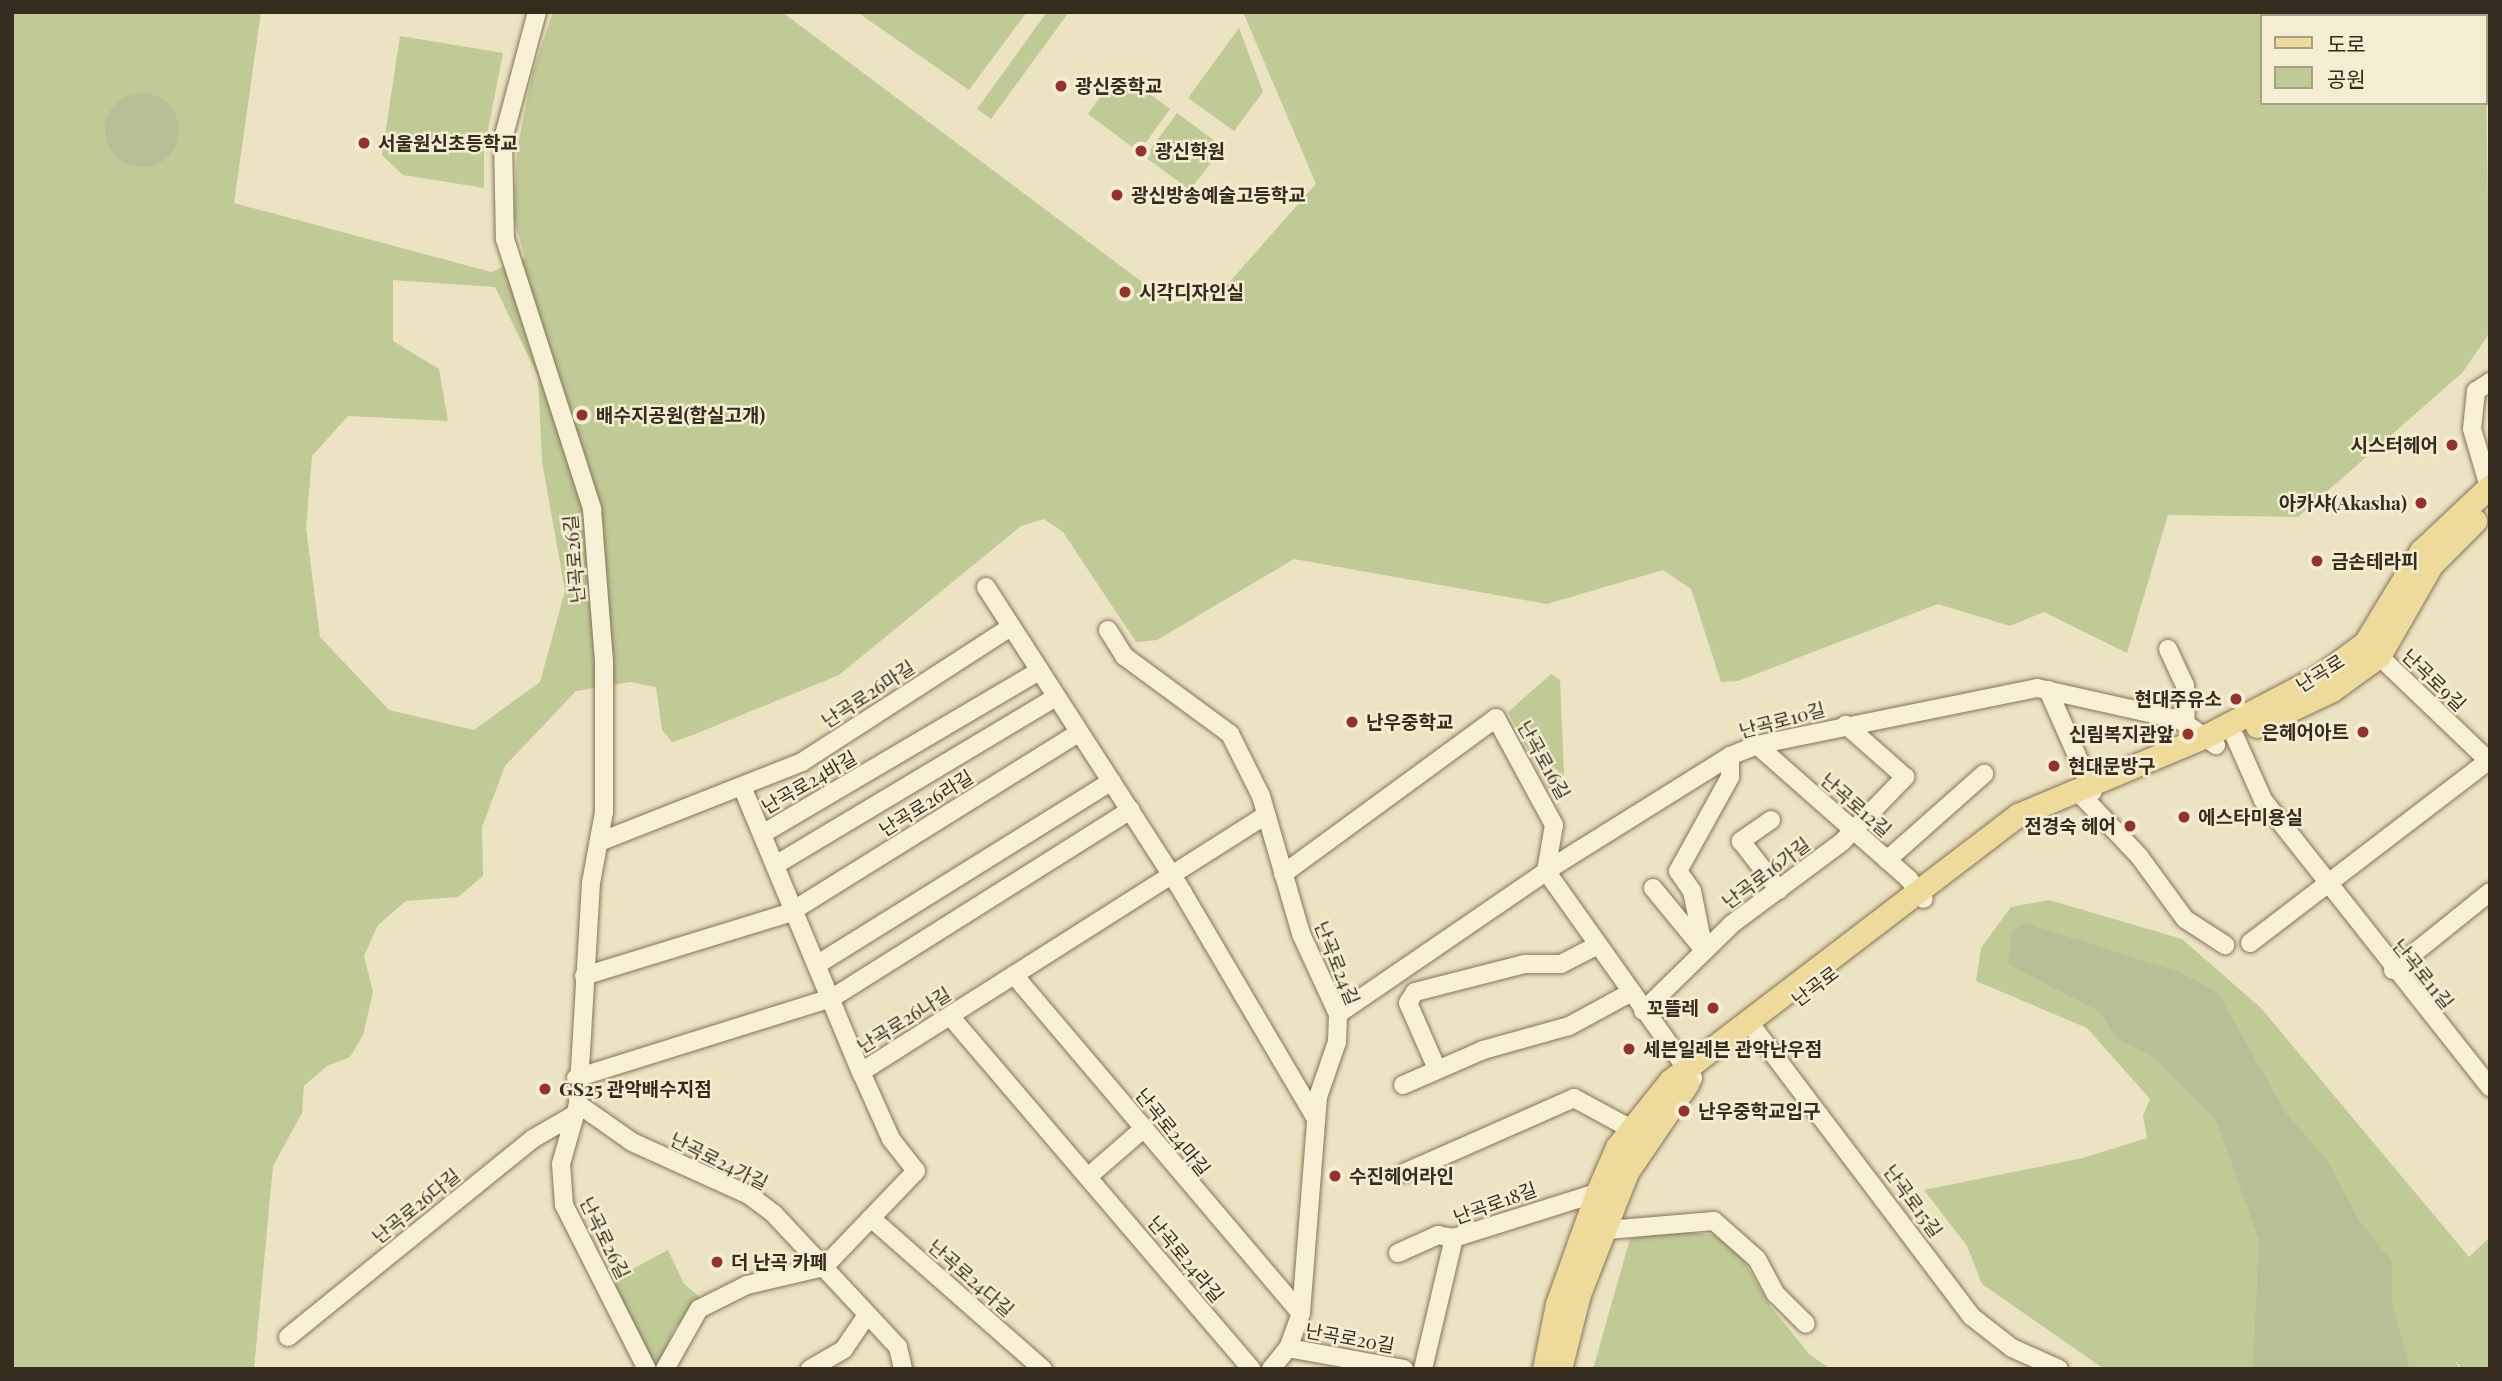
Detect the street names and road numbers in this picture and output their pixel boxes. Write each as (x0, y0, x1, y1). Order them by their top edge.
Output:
street label: 난곡로26길 (559, 514, 589, 604)
street label: 난곡로9길 (2397, 644, 2471, 716)
street label: 난곡로 (2292, 649, 2348, 697)
street label: 난곡로26마길 (817, 655, 919, 733)
street label: 난곡로10길 (1736, 698, 1828, 742)
street label: 난곡로16길 (1513, 717, 1575, 803)
street label: 난곡로24바길 (757, 746, 861, 818)
street label: 난곡로26라길 (875, 765, 977, 841)
street label: 난곡로12길 (1816, 768, 1896, 842)
street label: 난곡로16가길 (1718, 833, 1814, 913)
street label: 난곡로24길 (1310, 918, 1364, 1008)
street label: 난곡로11길 (2388, 934, 2458, 1014)
street label: 난곡로 (1787, 961, 1843, 1011)
street label: 난곡로26나길 (853, 982, 955, 1058)
street label: 난곡로24마길 (1131, 1084, 1215, 1180)
street label: 난곡로24가길 (666, 1128, 772, 1194)
street label: 난곡로15길 (1879, 1160, 1947, 1242)
street label: 난곡로26다길 (368, 1164, 464, 1248)
street label: 난곡로18길 (1450, 1177, 1540, 1229)
street label: 난곡로26길 (575, 1193, 635, 1283)
street label: 난곡로24라길 (1143, 1211, 1229, 1307)
street label: 난곡로24다길 (924, 1235, 1018, 1321)
street label: 난곡로20길 (1303, 1319, 1397, 1357)

